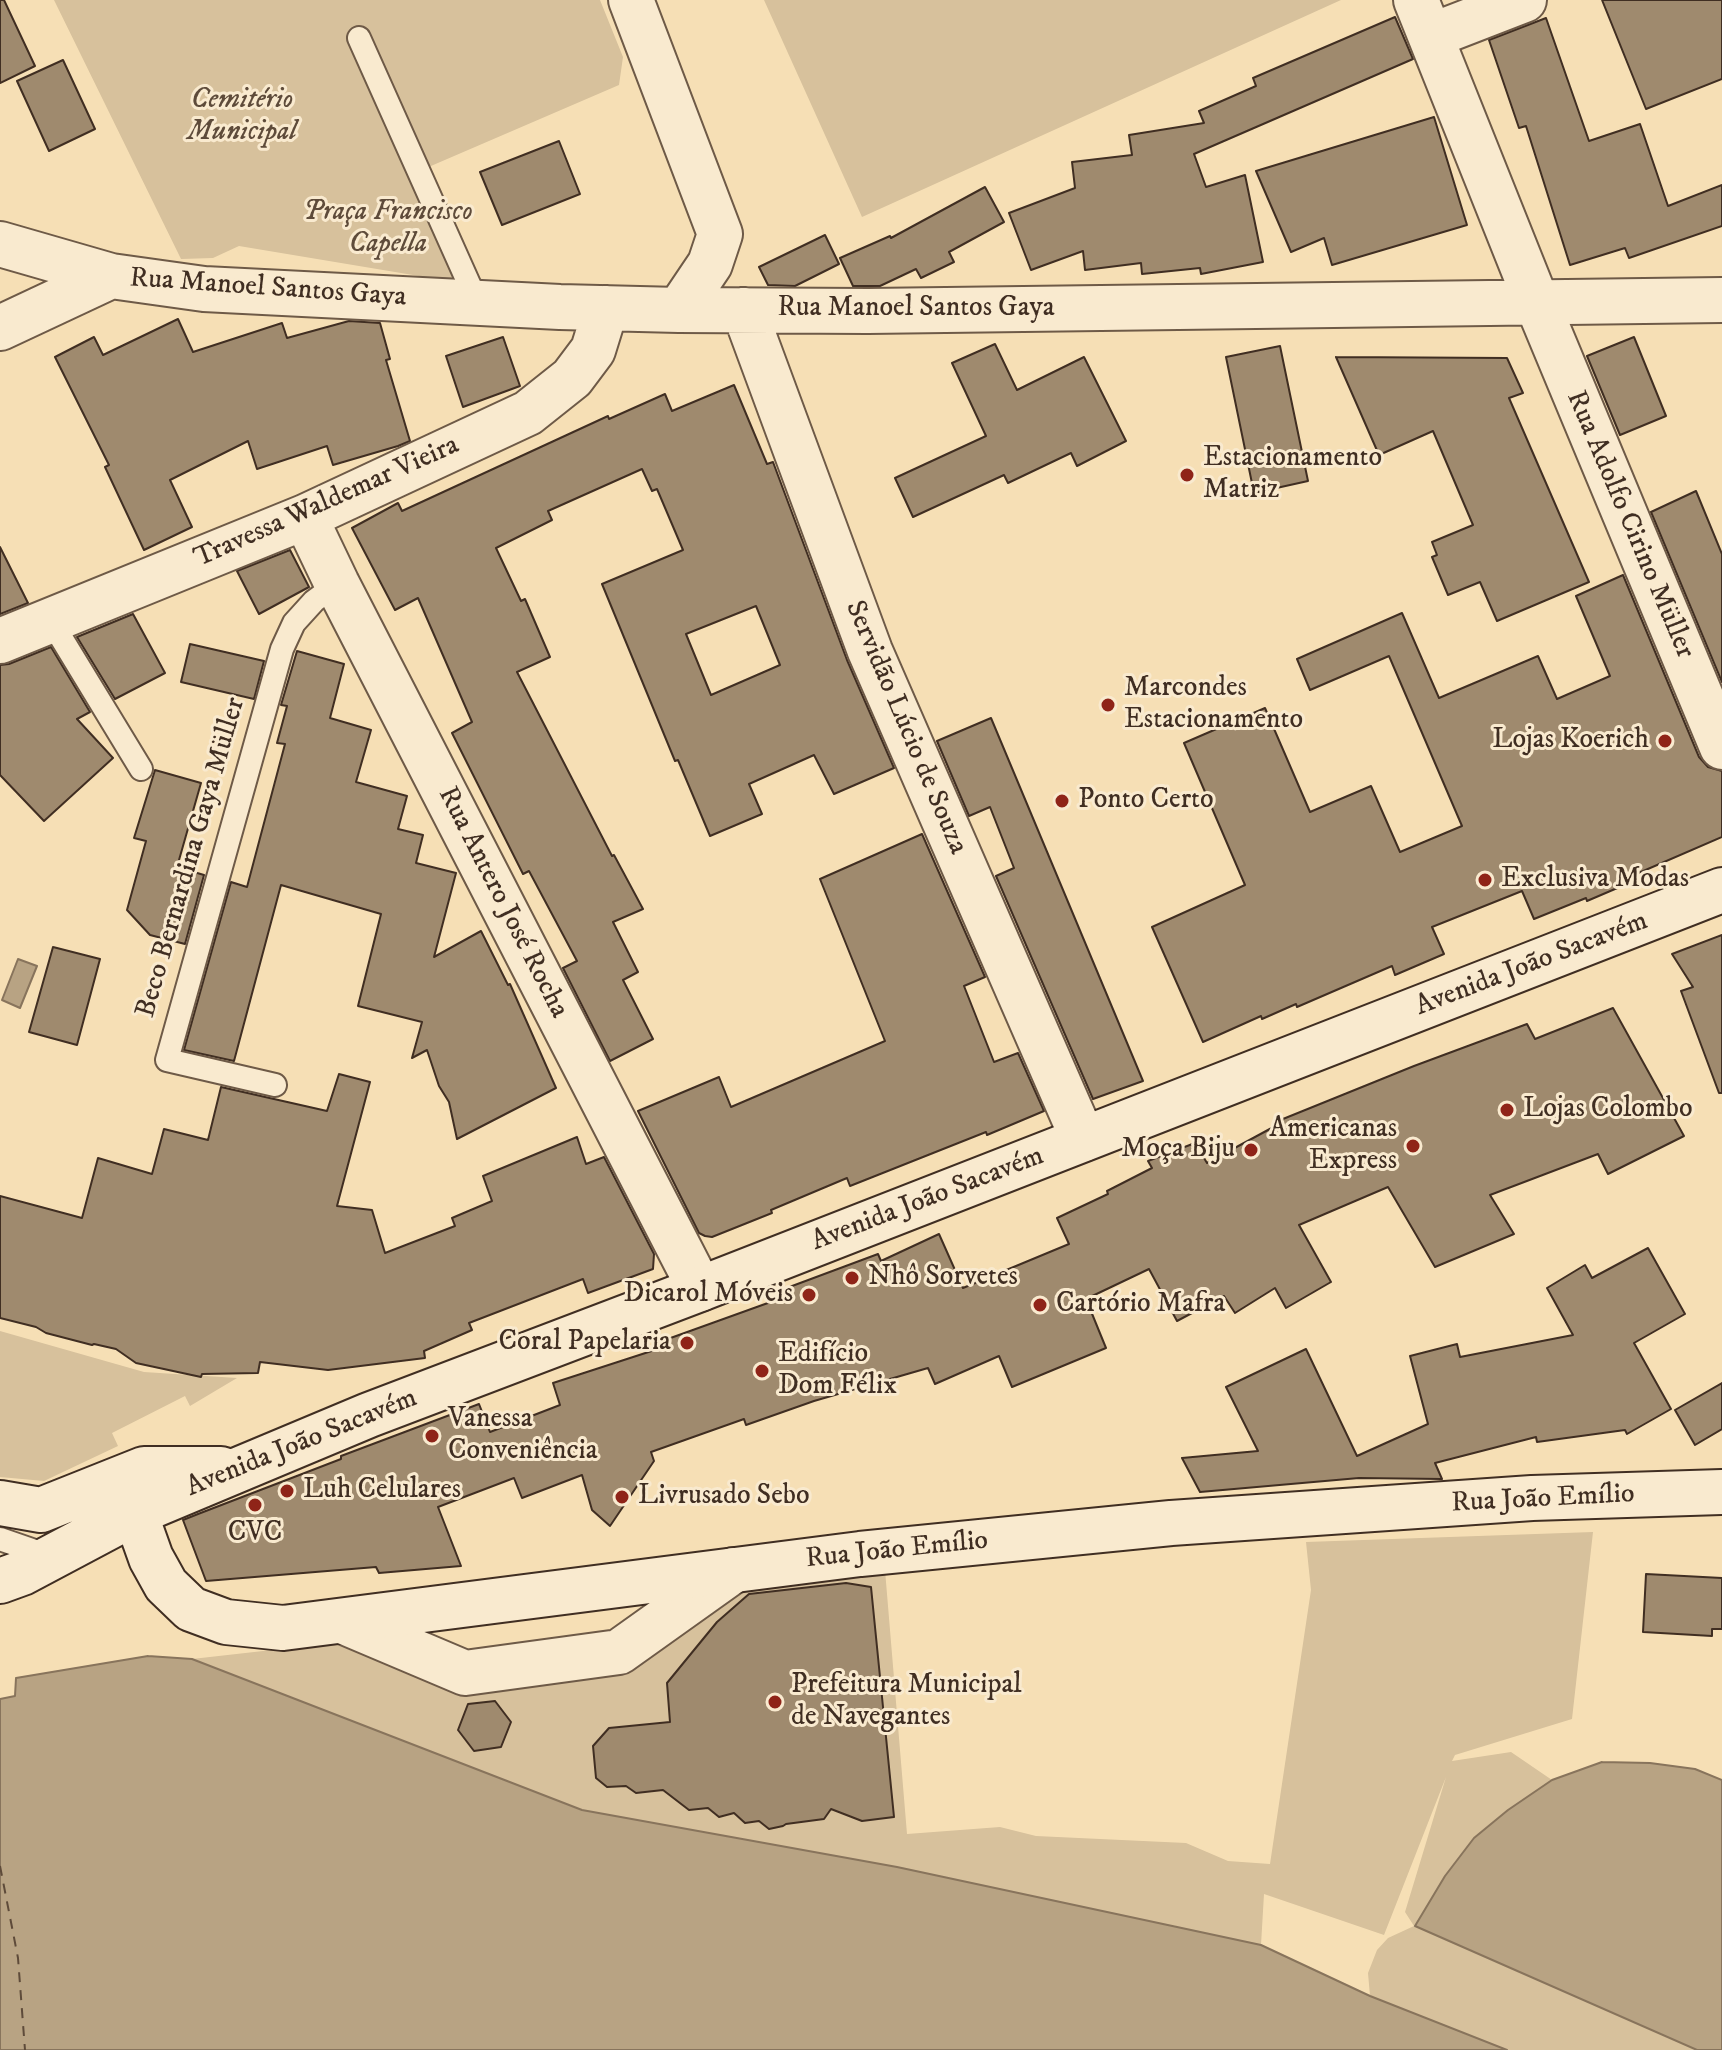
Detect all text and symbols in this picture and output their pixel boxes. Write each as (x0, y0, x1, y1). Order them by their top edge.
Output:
park label: Cemitério Municipal (187, 84, 297, 150)
park label: Praça Francisco Capella (303, 196, 473, 262)
street label: Rua Manoel Santos Gaya (129, 263, 407, 315)
street label: Rua Manoel Santos Gaya (777, 292, 1055, 326)
street label: Rua Adolfo Cirino Müller (1557, 386, 1701, 664)
street label: Travessa Waldemar Vieira (190, 429, 464, 577)
place label: Estacionamento Matriz (1203, 442, 1382, 508)
marker: Estacionamento Matriz (1178, 466, 1196, 484)
street label: Servidão Lúcio de Souza (836, 596, 974, 860)
place label: Marcondes Estacionamento (1124, 672, 1303, 738)
street label: Beco Bernardina Gaya Müller (130, 694, 254, 1022)
marker: Marcondes Estacionamento (1099, 696, 1117, 714)
place label: Lojas Koerich (1492, 724, 1649, 758)
marker: Lojas Koerich (1656, 732, 1674, 750)
street label: Rua Antero José Rocha (429, 782, 575, 1024)
place label: Ponto Certo (1078, 784, 1214, 818)
marker: Ponto Certo (1053, 792, 1071, 810)
place label: Exclusiva Modas (1501, 863, 1689, 897)
marker: Exclusiva Modas (1476, 871, 1494, 889)
street label: Avenida João Sacavém (1411, 905, 1653, 1025)
place label: Lojas Colombo (1523, 1093, 1693, 1127)
marker: Lojas Colombo (1498, 1101, 1516, 1119)
place label: Americanas Express (1269, 1113, 1397, 1179)
place label: Moça Biju (1121, 1133, 1235, 1167)
marker: Americanas Express (1404, 1137, 1422, 1155)
street label: Avenida João Sacavém (807, 1140, 1049, 1260)
marker: Moça Biju (1242, 1141, 1260, 1159)
place label: Nhô Sorvetes (868, 1261, 1018, 1295)
marker: Nhô Sorvetes (843, 1269, 861, 1287)
place label: Dicarol Móveis (623, 1278, 793, 1312)
marker: Dicarol Móveis (800, 1286, 818, 1304)
place label: Cartório Mafra (1056, 1288, 1225, 1322)
marker: Cartório Mafra (1031, 1296, 1049, 1314)
place label: Coral Papelaria (499, 1326, 671, 1360)
marker: Coral Papelaria (678, 1334, 696, 1352)
place label: Edifício Dom Félix (778, 1338, 897, 1404)
marker: Edifício Dom Félix (753, 1362, 771, 1380)
street label: Avenida João Sacavém (182, 1382, 422, 1506)
place label: Vanessa Conveniência (448, 1403, 598, 1469)
marker: Vanessa Conveniência (423, 1427, 441, 1445)
place label: Luh Celulares (303, 1474, 461, 1508)
street label: Rua João Emílio (1451, 1478, 1635, 1522)
place label: Livrusado Sebo (638, 1480, 810, 1514)
marker: Luh Celulares (278, 1482, 296, 1500)
marker: Livrusado Sebo (613, 1488, 631, 1506)
marker: CVC (246, 1496, 264, 1514)
place label: CVC (228, 1517, 282, 1551)
street label: Rua João Emílio (804, 1525, 990, 1577)
place label: Prefeitura Municipal de Navegantes (791, 1669, 1022, 1735)
marker: Prefeitura Municipal de Navegantes (766, 1693, 784, 1711)

